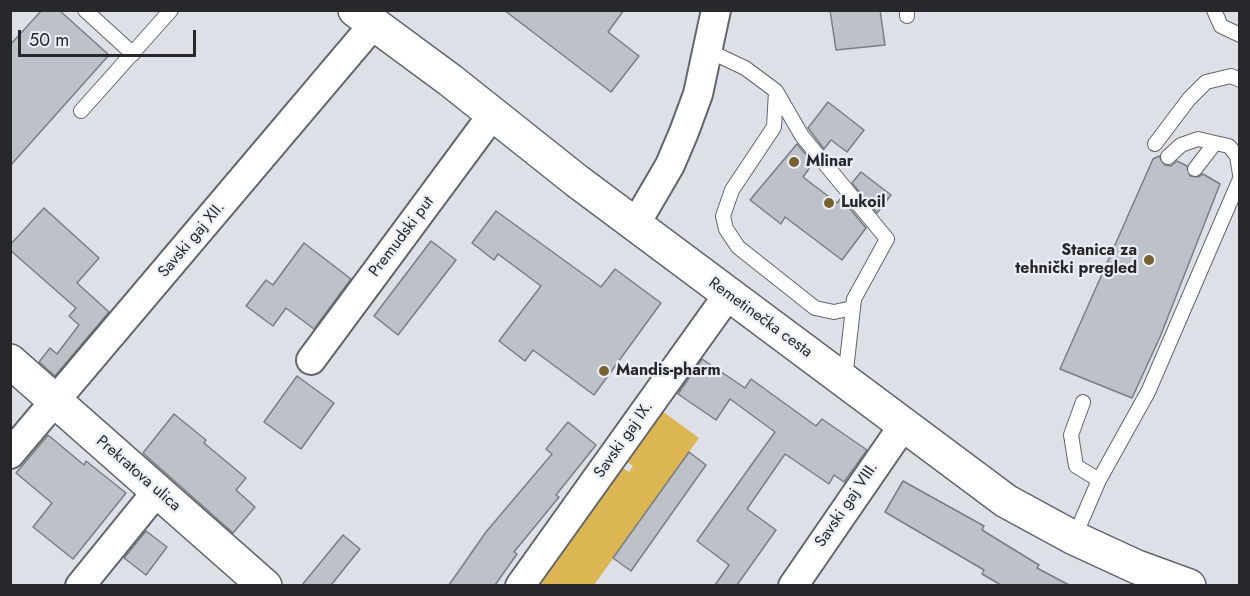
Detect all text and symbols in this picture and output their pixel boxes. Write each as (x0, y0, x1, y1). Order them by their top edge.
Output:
scale bar (21, 18, 200, 56)
text: 50 m (29, 27, 69, 53)
place label: Mlinar (806, 152, 853, 172)
marker: Mlinar (787, 155, 801, 169)
street label: Premudski put (366, 193, 438, 281)
place label: Lukoil (841, 193, 885, 213)
marker: Lukoil (822, 196, 836, 210)
street label: Savski gaj XII. (155, 198, 229, 282)
place label: Stanica za tehnički pregled (1015, 241, 1137, 279)
marker: Stanica za tehnički pregled (1142, 253, 1156, 267)
street label: Remetinečka cesta (704, 274, 816, 362)
place label: Mandis-pharm (616, 361, 721, 381)
marker: Mandis-pharm (597, 364, 611, 378)
street label: Savski gaj IX. (591, 398, 657, 482)
street label: Prekratova ulica (92, 432, 184, 516)
street label: Savski gaj VIII. (811, 459, 883, 551)

